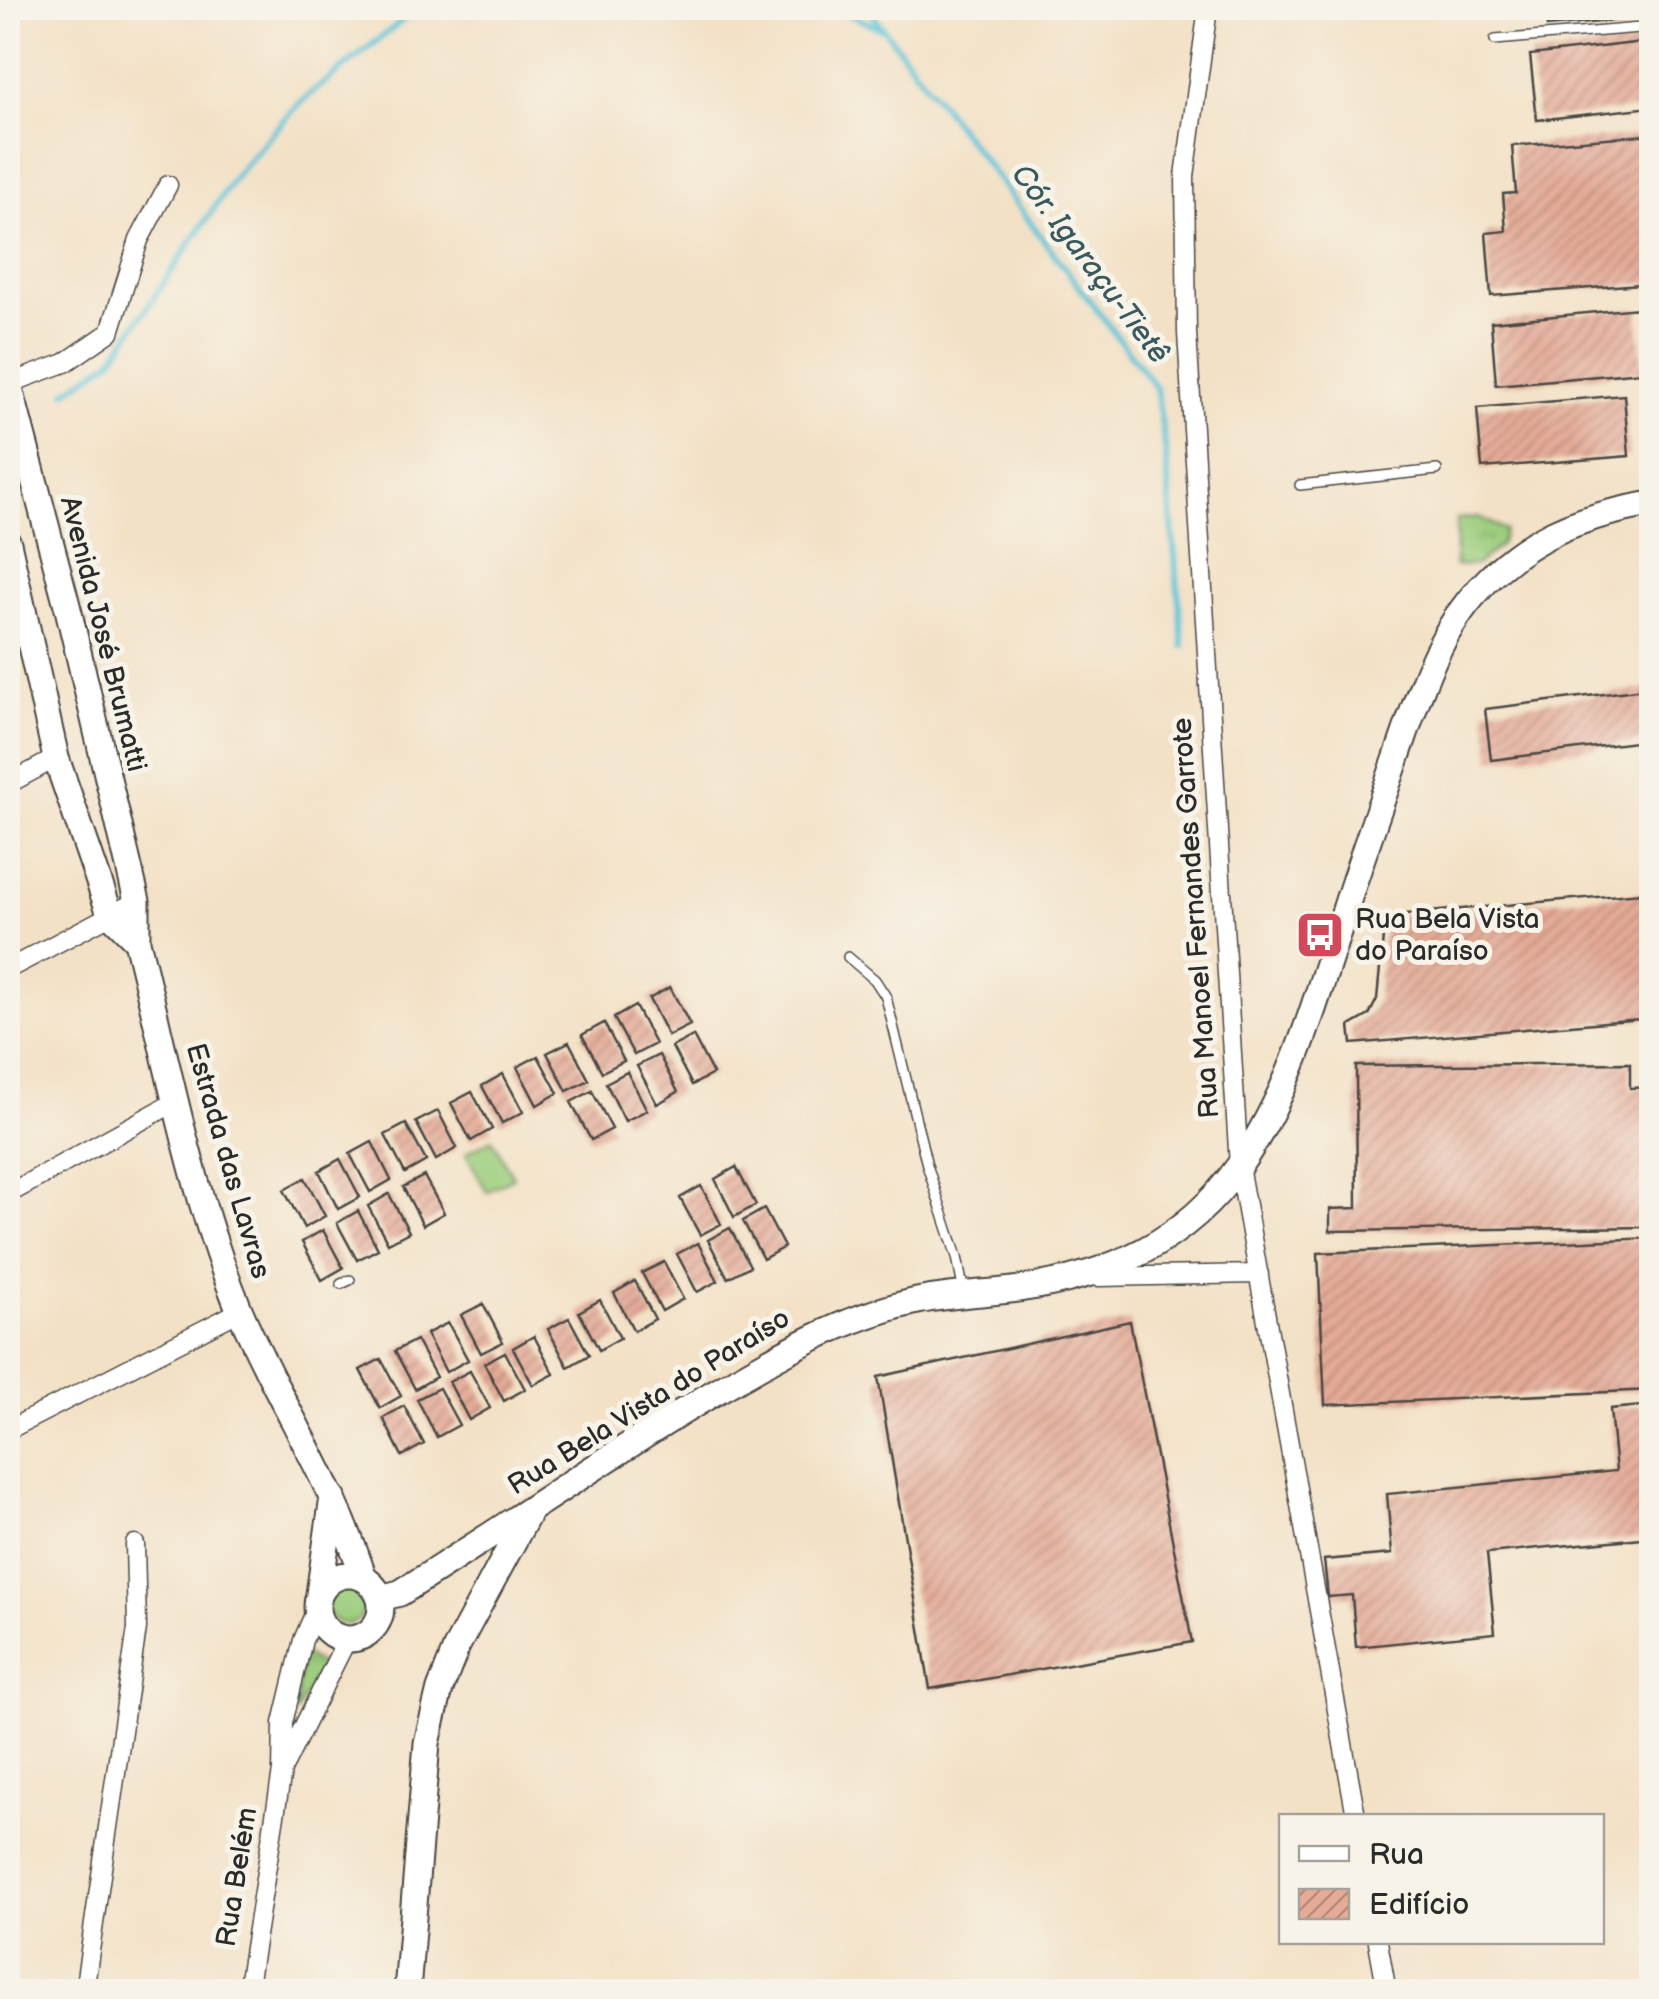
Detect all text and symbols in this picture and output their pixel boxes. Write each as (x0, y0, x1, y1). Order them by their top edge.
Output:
water label: Cór. Igaraçu-Tietê (1003, 157, 1177, 371)
street label: Avenida José Brumatti (53, 493, 153, 775)
street label: Rua Manoel Fernandes Garrote (1166, 717, 1226, 1119)
place label: Rua Bela Vista do Paraíso (1355, 903, 1540, 968)
bus stop icon: Rua Bela Vista do Paraíso (1294, 909, 1346, 961)
street label: Estrada das Lavras (179, 1040, 277, 1282)
street label: Rua Bela Vista do Paraíso (502, 1302, 796, 1502)
street label: Rua Belém (210, 1805, 264, 1949)
legend (1279, 1814, 1604, 1944)
text: Rua (1369, 1837, 1424, 1873)
text: Edifício (1369, 1887, 1469, 1923)

